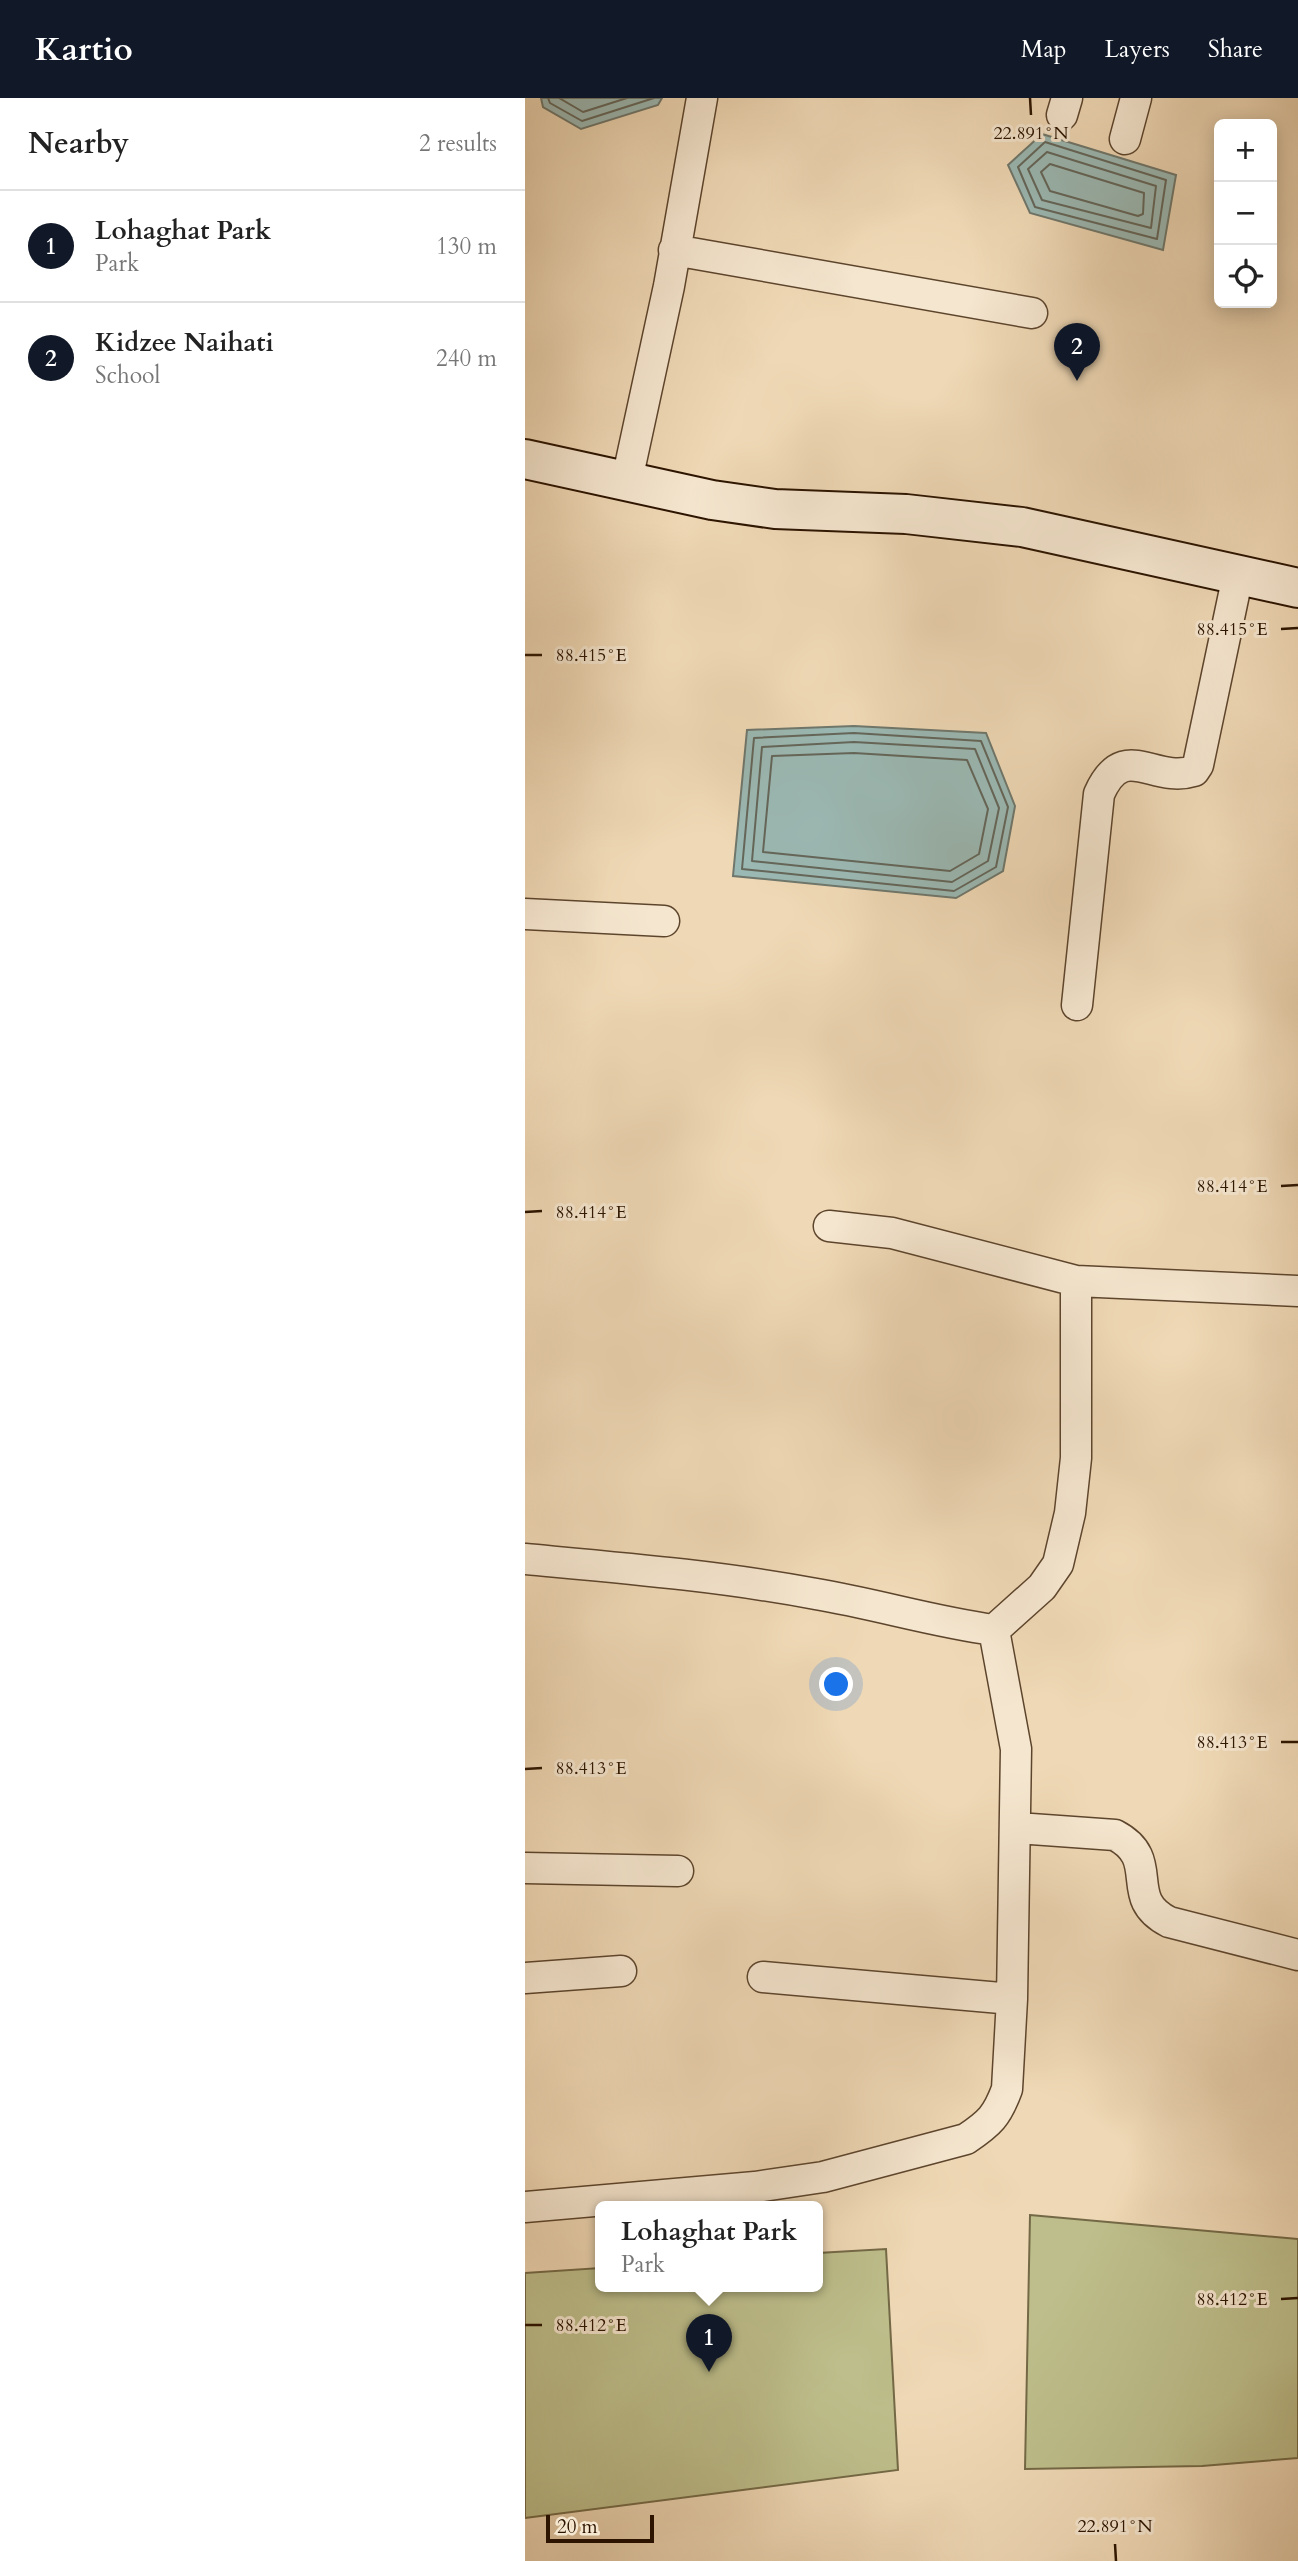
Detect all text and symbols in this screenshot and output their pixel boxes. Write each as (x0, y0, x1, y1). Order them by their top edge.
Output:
text: Kartio (35, 27, 133, 72)
text: Map (1021, 33, 1067, 66)
text: Layers (1105, 33, 1170, 66)
text: Share (1208, 33, 1263, 66)
map controls (1214, 119, 1277, 308)
button: + (1214, 119, 1277, 182)
text: 22.891°N (993, 121, 1069, 146)
text: Nearby (28, 123, 129, 164)
text: 2 results (419, 128, 497, 159)
button: − (1214, 182, 1277, 245)
text: Lohaghat Park (95, 213, 271, 248)
text: 1 (45, 231, 57, 262)
text: 130 m (436, 231, 497, 262)
button: locate (1214, 245, 1277, 308)
text: Park (95, 248, 139, 279)
pin: 2 (1054, 323, 1100, 381)
text: Kidzee Naihati (95, 325, 274, 360)
text: 2 (45, 343, 57, 374)
text: 240 m (436, 343, 497, 374)
text: School (95, 360, 160, 391)
text: 88.415°E (1197, 617, 1268, 642)
text: 88.415°E (556, 643, 627, 668)
text: 88.414°E (1197, 1174, 1268, 1199)
text: 88.414°E (556, 1200, 627, 1225)
your location (819, 1667, 853, 1701)
text: 88.413°E (1197, 1730, 1268, 1755)
text: 88.413°E (556, 1756, 627, 1781)
popup (595, 2201, 823, 2292)
text: Lohaghat Park (621, 2214, 797, 2249)
text: Park (621, 2249, 665, 2280)
text: 88.412°E (1197, 2287, 1268, 2312)
text: 88.412°E (556, 2313, 627, 2338)
pin: 1 (686, 2314, 732, 2372)
scale bar (546, 2512, 655, 2544)
text: 20 m (557, 2514, 598, 2540)
text: 22.891°N (1077, 2514, 1153, 2539)

